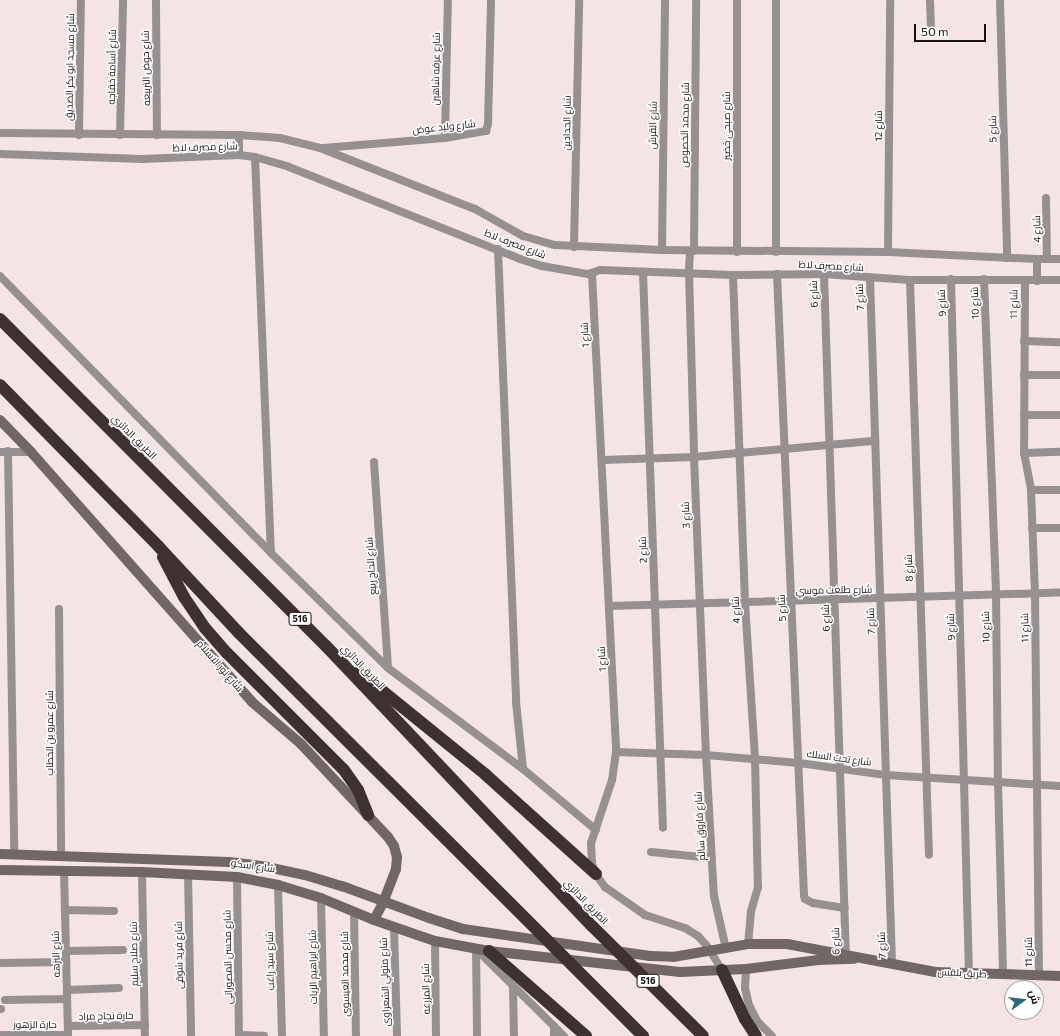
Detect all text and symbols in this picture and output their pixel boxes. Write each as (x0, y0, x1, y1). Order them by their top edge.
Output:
street label: شارع مسجد ابو بكر الصديق (63, 13, 77, 121)
scale bar (916, 16, 988, 42)
text: 50 m (921, 24, 949, 38)
street label: شارع أسامة خفاجه (105, 29, 119, 105)
street label: شارع حوض التربيعه (139, 30, 153, 106)
street label: شارع عرفه شاهين (429, 32, 443, 106)
street label: شارع محمد الخصوص (678, 82, 692, 168)
street label: شارع صبحى خضير (721, 91, 733, 161)
street label: شارع الحدادين (561, 95, 573, 151)
street label: شارع القرش (647, 101, 659, 149)
street label: شارع 12 (873, 110, 885, 142)
street label: شارع 5 (987, 115, 999, 143)
street label: شارع وليد عوض (412, 118, 476, 136)
street label: شارع مصرف لاظ (172, 140, 238, 154)
street label: شارع 4 (1031, 215, 1043, 243)
street label: شارع مصرف لاظ (482, 227, 548, 261)
street label: شارع مصرف لاظ (798, 258, 864, 274)
street label: شارع 6 (808, 280, 820, 308)
street label: شارع 7 (854, 284, 866, 310)
street label: شارع 10 (968, 287, 982, 319)
street label: شارع 9 (936, 289, 948, 317)
street label: شارع 11 (1008, 289, 1020, 319)
street label: شارع 1 (578, 322, 592, 348)
street label: الطريق الدائري (109, 412, 159, 462)
street label: شارع 3 (680, 501, 692, 529)
street label: شارع 2 (637, 536, 649, 564)
street label: شارع الحاج ربيع (363, 537, 379, 595)
street label: شارع 8 (903, 554, 915, 582)
street label: شارع طلعت موسي (796, 583, 872, 597)
street label: شارع 5 (775, 594, 789, 622)
street label: شارع 4 (729, 596, 743, 624)
street label: شارع 6 (820, 604, 832, 632)
street label: شارع 7 (865, 608, 877, 634)
street label: شارع 10 (980, 611, 992, 643)
road number: 516 (288, 612, 312, 626)
street label: شارع 9 (945, 613, 957, 641)
street label: شارع 11 (1019, 613, 1031, 643)
street label: شارع نور الاسلام (194, 638, 246, 694)
street label: الطريق الدائري (338, 642, 388, 692)
street label: شارع 1 (595, 646, 609, 672)
street label: شارع عمرو بن الخطاب (44, 690, 56, 776)
street label: شارع تحت السلك (806, 748, 872, 768)
street label: شارع فاروق سالم (692, 791, 708, 861)
street label: شارع اسكو (230, 857, 276, 875)
street label: الطريق الدائري (561, 877, 611, 927)
street label: شارع محسن المصوراتى (221, 910, 235, 1004)
street label: شارع فريد شوقى (172, 921, 186, 989)
street label: شارع صلاح سليم (127, 922, 141, 986)
street label: شارع 6 (830, 927, 842, 955)
street label: شارع ابراهيم الزيات (306, 930, 320, 1004)
street label: شارع النزهه (50, 931, 62, 977)
street label: شارع سيد راغب (263, 931, 277, 991)
street label: شارع محمد العيسوى (338, 931, 352, 1017)
street label: شارع 7 (876, 932, 888, 958)
street label: شارع متولي الشعراوى (377, 937, 393, 1027)
street label: شارع 11 (1023, 937, 1035, 967)
street label: شارع المزرعه (420, 963, 432, 1015)
street label: طريق بلقس (937, 966, 987, 980)
road number: 516 (636, 974, 660, 988)
north arrow (1004, 980, 1044, 1020)
text: ش (1027, 989, 1043, 1006)
street label: حارة نجاح مراد (78, 1010, 134, 1022)
street label: حارة الزهور (13, 1019, 57, 1031)

